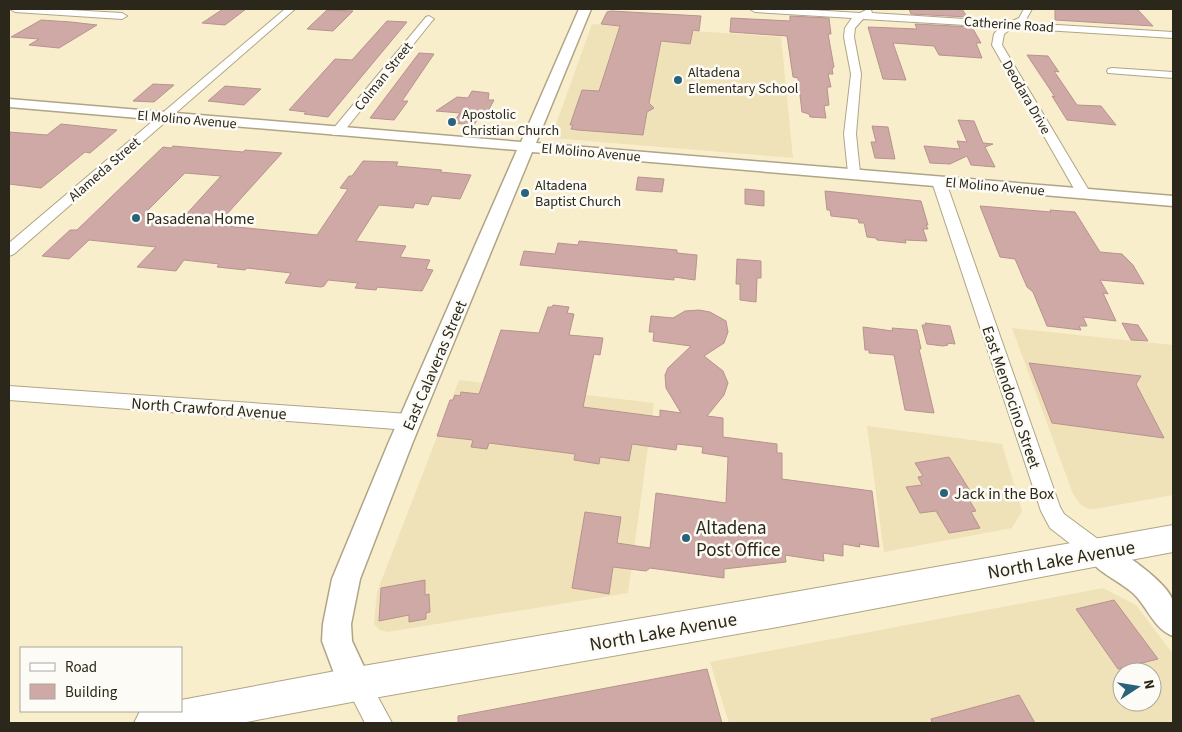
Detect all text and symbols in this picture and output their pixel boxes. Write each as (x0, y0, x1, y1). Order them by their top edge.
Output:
street label: Catherine Road (963, 12, 1054, 38)
street label: Colman Street (350, 38, 418, 115)
street label: Deodara Drive (997, 57, 1055, 138)
place label: Altadena Elementary School (688, 63, 799, 99)
marker: Altadena Elementary School (672, 74, 684, 86)
place label: Apostolic Christian Church (462, 105, 559, 141)
street label: El Molino Avenue (136, 106, 238, 134)
marker: Apostolic Christian Church (446, 116, 458, 128)
street label: Alameda Street (64, 133, 145, 207)
street label: El Molino Avenue (540, 139, 642, 167)
street label: El Molino Avenue (944, 173, 1046, 201)
place label: Altadena Baptist Church (535, 176, 621, 212)
marker: Altadena Baptist Church (519, 187, 531, 199)
place label: Pasadena Home (146, 208, 254, 230)
marker: Pasadena Home (130, 212, 142, 224)
street label: East Calaveras Street (398, 296, 473, 434)
street label: East Mendocino Street (976, 323, 1046, 472)
street label: North Crawford Avenue (130, 393, 287, 425)
place label: Jack in the Box (954, 483, 1054, 505)
marker: Jack in the Box (938, 487, 950, 499)
place label: Altadena Post Office (696, 515, 780, 564)
marker: Altadena Post Office (680, 532, 692, 544)
street label: North Lake Avenue (985, 534, 1137, 587)
street label: North Lake Avenue (587, 606, 739, 659)
legend (20, 647, 182, 712)
text: Road (65, 657, 97, 678)
north arrow (1112, 662, 1162, 712)
text: N (1138, 678, 1159, 691)
text: Building (65, 682, 118, 703)

